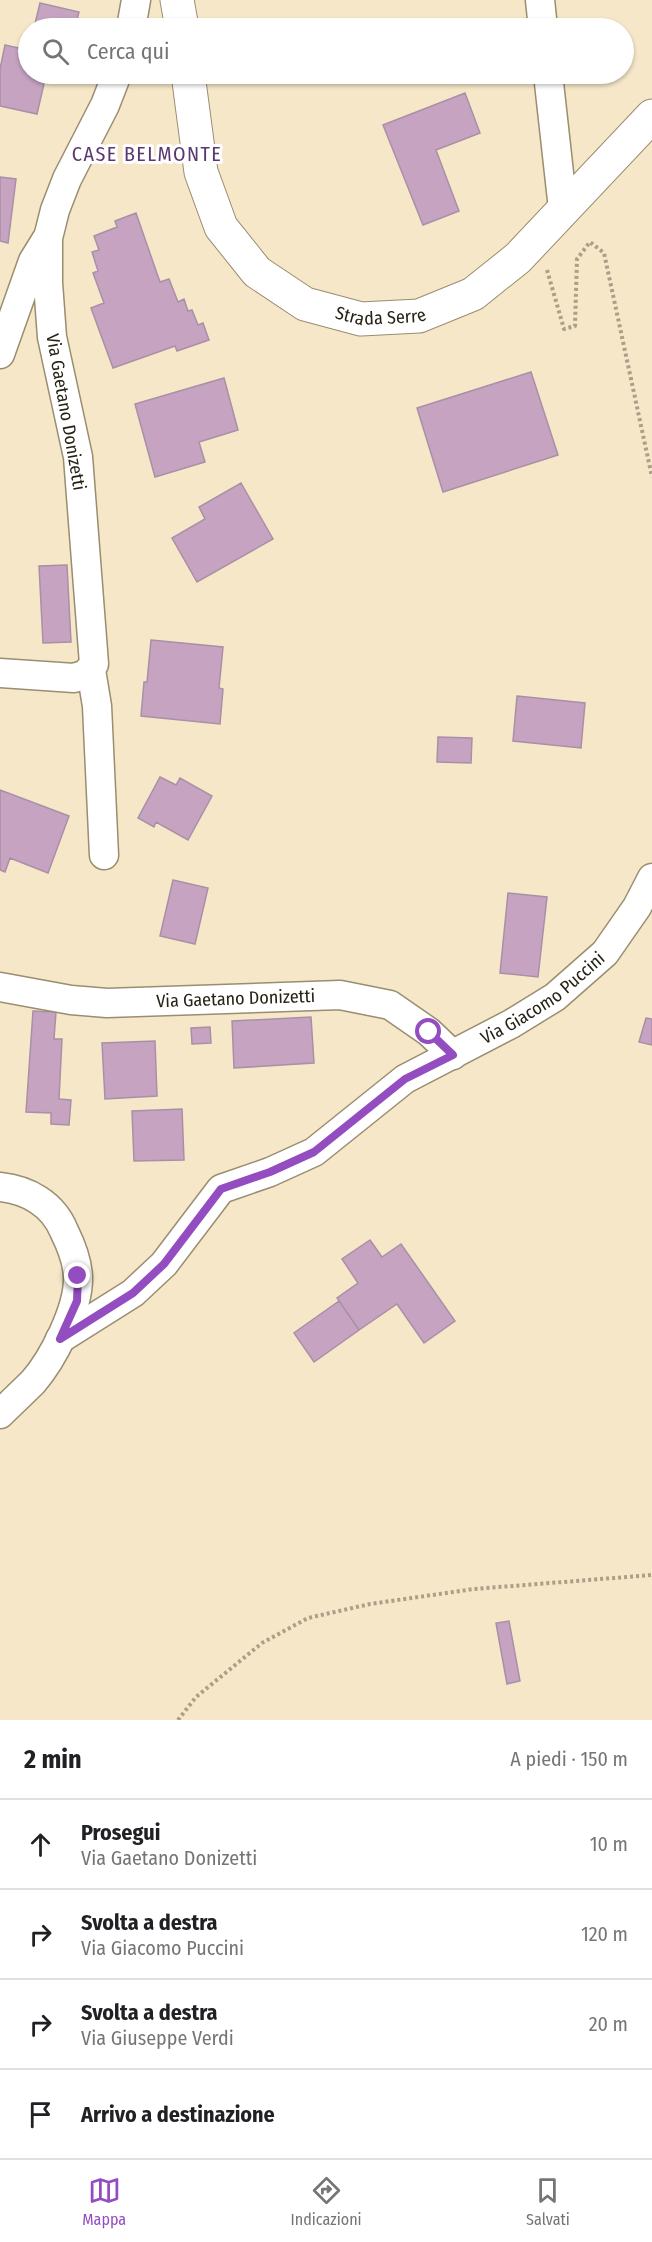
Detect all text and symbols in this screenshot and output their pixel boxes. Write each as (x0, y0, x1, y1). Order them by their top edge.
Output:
search box (18, 18, 634, 84)
icon: search (39, 35, 72, 68)
text: Cerca qui (87, 38, 170, 65)
district label: CASE BELMONTE (72, 142, 222, 166)
street label: Strada Serre (333, 302, 429, 331)
street label: Via Gaetano Donizetti (41, 332, 91, 492)
street label: Via Giacomo Puccini (477, 947, 609, 1049)
street label: Via Gaetano Donizetti (156, 985, 315, 1012)
route start (415, 1018, 441, 1044)
route end (64, 1262, 90, 1288)
text: 2 min (24, 1744, 82, 1775)
text: A piedi · 150 m (510, 1747, 628, 1771)
text: Prosegui (81, 1819, 160, 1846)
icon: ahead (24, 1828, 57, 1861)
text: 10 m (590, 1832, 628, 1856)
text: Via Gaetano Donizetti (81, 1846, 257, 1870)
text: Svolta a destra (81, 1909, 218, 1936)
icon: right (24, 1918, 57, 1951)
text: 120 m (581, 1922, 628, 1946)
text: Via Giacomo Puccini (81, 1936, 244, 1960)
text: Svolta a destra (81, 1999, 218, 2026)
icon: right (24, 2008, 57, 2041)
text: 20 m (589, 2012, 628, 2036)
text: Via Giuseppe Verdi (81, 2026, 234, 2050)
icon: arrive (24, 2098, 57, 2131)
text: Arrivo a destinazione (81, 2101, 275, 2128)
tab: Mappa (82, 2174, 126, 2229)
tab: Indicazioni (291, 2174, 362, 2229)
tab: Salvati (526, 2174, 570, 2229)

